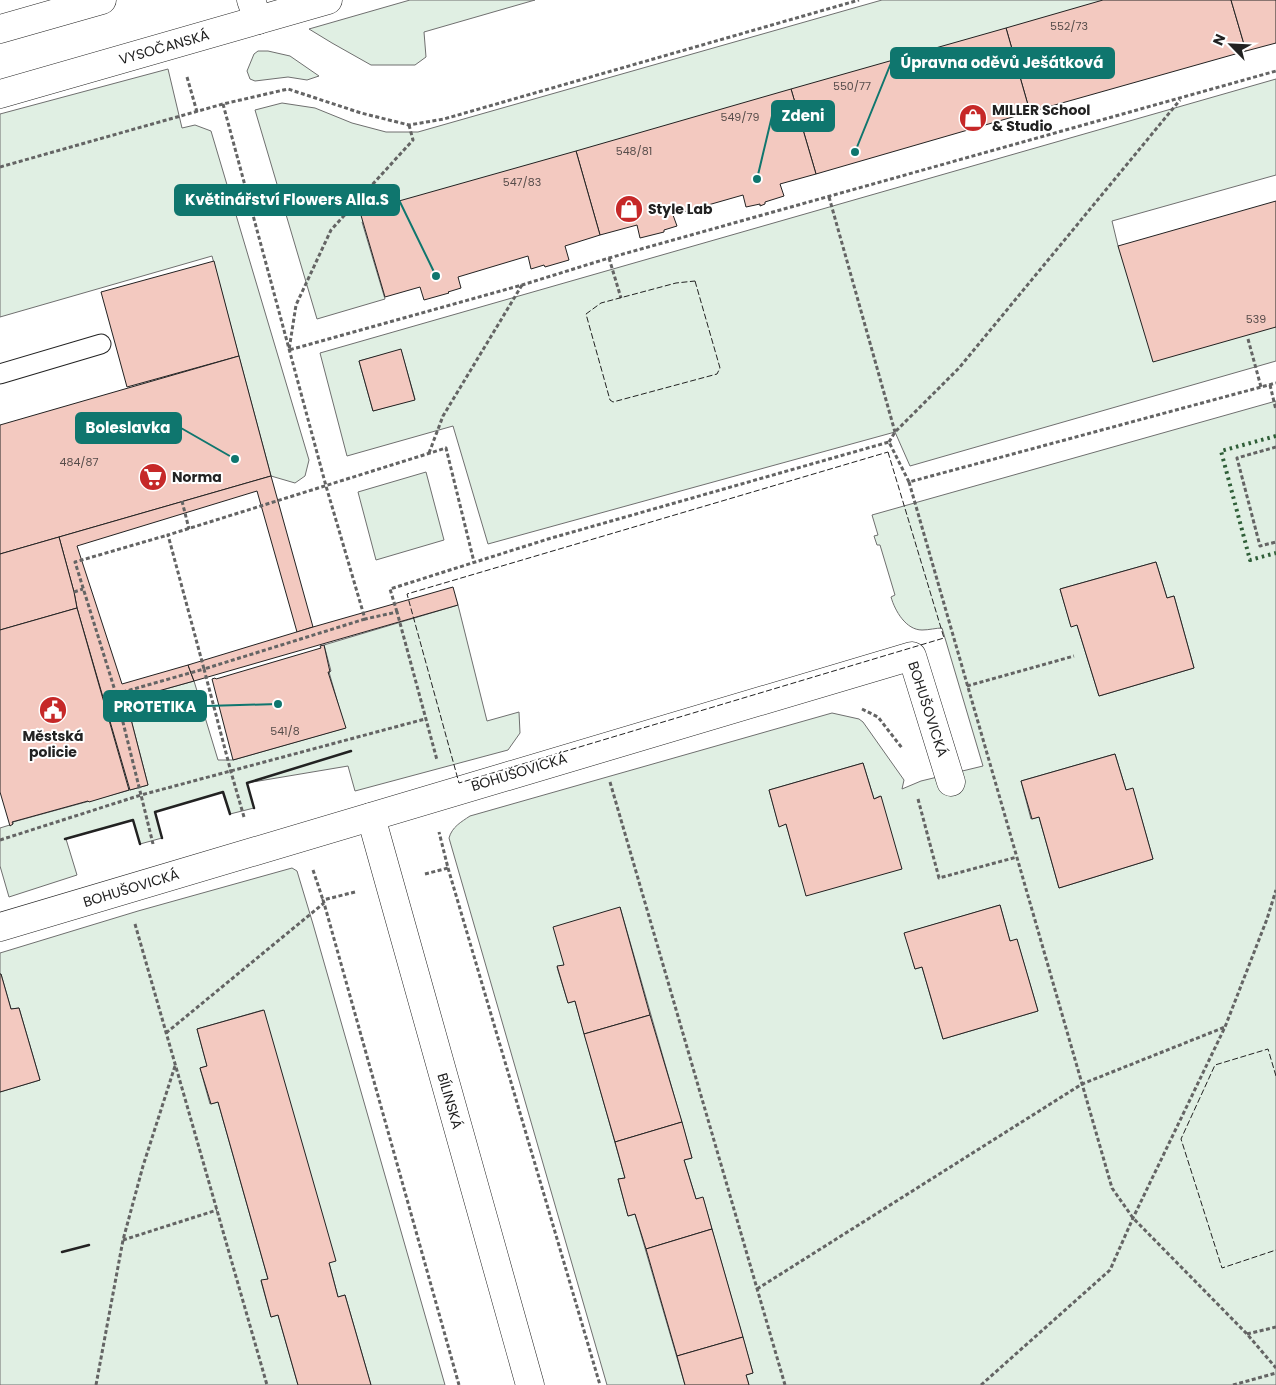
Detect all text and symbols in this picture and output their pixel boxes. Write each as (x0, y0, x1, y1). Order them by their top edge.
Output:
house number: 552/73 (1050, 18, 1088, 34)
north arrow (1206, 20, 1256, 70)
street label: VYSOČANSKÁ (117, 25, 211, 69)
text: N (1208, 31, 1230, 49)
callout: Úpravna oděvů Ješátková (891, 48, 1114, 78)
text: Úpravna oděvů Ješátková (901, 52, 1103, 73)
house number: 550/77 (833, 78, 871, 94)
place label: MILLER School & Studio (992, 100, 1091, 136)
callout: Zdeni (772, 101, 834, 131)
shop icon: MILLER School & Studio (958, 103, 988, 133)
text: Zdeni (782, 105, 824, 126)
house number: 549/79 (721, 109, 760, 125)
house number: 548/81 (616, 143, 652, 159)
house number: 547/83 (503, 174, 541, 190)
callout: Květinářství Flowers Alla.S (175, 185, 399, 215)
text: Květinářství Flowers Alla.S (185, 189, 389, 210)
shop icon: Style Lab (614, 194, 644, 224)
place label: Style Lab (648, 199, 713, 219)
house number: 539 (1246, 311, 1266, 327)
callout: Boleslavka (76, 413, 181, 443)
text: Boleslavka (86, 417, 170, 438)
house number: 484/87 (60, 454, 98, 470)
supermarket icon: Norma (138, 462, 168, 492)
place label: Norma (172, 467, 222, 487)
street label: BOHUŠOVICKÁ (903, 659, 953, 759)
callout: PROTETIKA (104, 691, 206, 721)
public building icon: Městská policie (38, 695, 68, 725)
text: PROTETIKA (114, 696, 196, 717)
house number: 541/8 (270, 723, 300, 739)
place label: Městská policie (23, 726, 83, 762)
street label: BOHUŠOVICKÁ (469, 748, 569, 796)
street label: BOHUŠOVICKÁ (81, 864, 181, 912)
street label: BÍLINSKÁ (432, 1071, 468, 1131)

